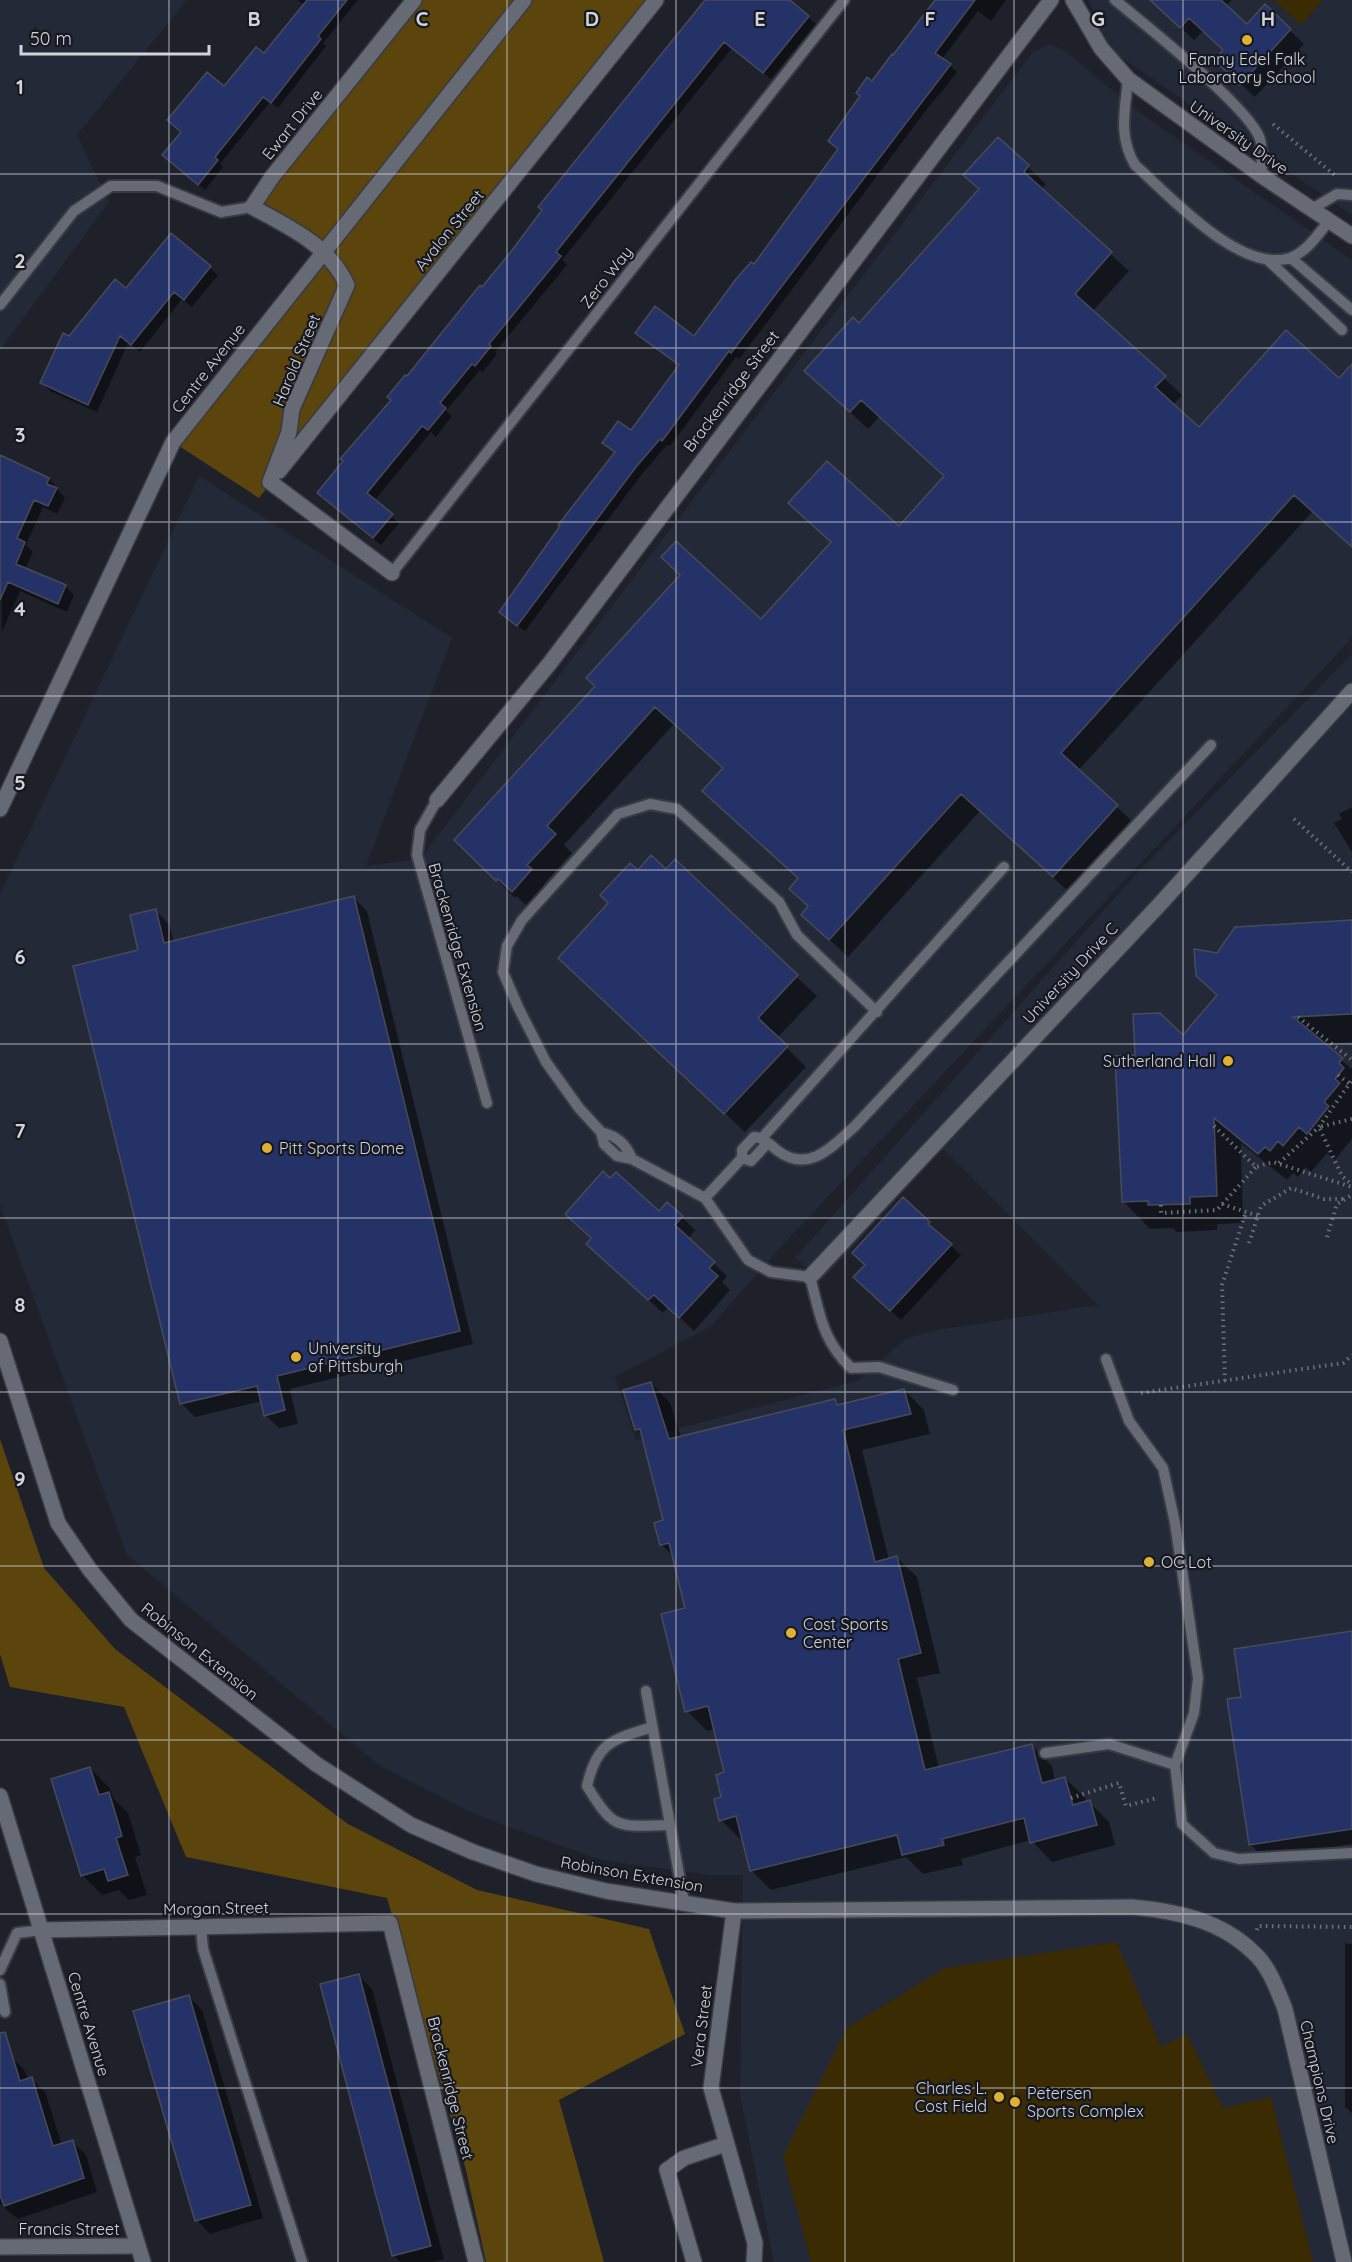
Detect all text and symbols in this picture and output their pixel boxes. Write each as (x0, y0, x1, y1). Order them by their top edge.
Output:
text: B (247, 6, 261, 31)
text: C (416, 6, 429, 31)
text: D (585, 6, 599, 31)
text: E (754, 6, 766, 31)
text: F (924, 6, 936, 31)
text: G (1091, 6, 1105, 31)
text: H (1261, 6, 1275, 31)
scale bar (21, 18, 208, 56)
text: 50 m (30, 27, 72, 50)
marker: Fanny Edel Falk Laboratory School (1240, 33, 1254, 47)
place label: Fanny Edel Falk Laboratory School (1178, 49, 1316, 87)
text: 1 (16, 74, 24, 99)
street label: Ewart Drive (257, 85, 327, 163)
street label: University Drive (1186, 96, 1292, 178)
street label: Avalon Street (410, 185, 488, 275)
street label: Zero Way (576, 242, 636, 312)
text: 2 (14, 248, 26, 273)
street label: Harold Street (268, 311, 324, 409)
street label: Centre Avenue (167, 319, 249, 417)
street label: Brackenridge Street (679, 326, 783, 456)
text: 3 (15, 422, 25, 447)
text: 4 (14, 596, 26, 621)
text: 5 (14, 770, 26, 795)
street label: Brackenridge Extension (424, 860, 492, 1034)
street label: University Drive C (1018, 918, 1122, 1028)
text: 6 (14, 944, 26, 969)
place label: Sutherland Hall (1103, 1051, 1216, 1071)
marker: Sutherland Hall (1221, 1054, 1235, 1068)
text: 7 (15, 1118, 26, 1143)
place label: Pitt Sports Dome (279, 1138, 404, 1158)
marker: Pitt Sports Dome (260, 1141, 274, 1155)
text: 8 (15, 1292, 26, 1317)
place label: University of Pittsburgh (308, 1338, 403, 1376)
marker: University of Pittsburgh (289, 1350, 303, 1364)
text: 9 (14, 1466, 26, 1491)
place label: OC Lot (1161, 1552, 1212, 1572)
marker: OC Lot (1142, 1555, 1156, 1569)
street label: Robinson Extension (138, 1598, 262, 1704)
place label: Cost Sports Center (803, 1614, 888, 1652)
marker: Cost Sports Center (784, 1626, 798, 1640)
street label: Robinson Extension (559, 1852, 705, 1896)
street label: Morgan Street (163, 1897, 269, 1919)
street label: Centre Avenue (64, 1969, 114, 2079)
street label: Vera Street (686, 1984, 716, 2068)
street label: Brackenridge Street (424, 2014, 478, 2162)
street label: Champions Drive (1296, 2018, 1344, 2146)
place label: Charles L. Cost Field (915, 2078, 987, 2116)
place label: Petersen Sports Complex (1027, 2083, 1144, 2121)
marker: Charles L. Cost Field (992, 2090, 1006, 2104)
marker: Petersen Sports Complex (1008, 2095, 1022, 2109)
street label: Francis Street (18, 2219, 120, 2239)

